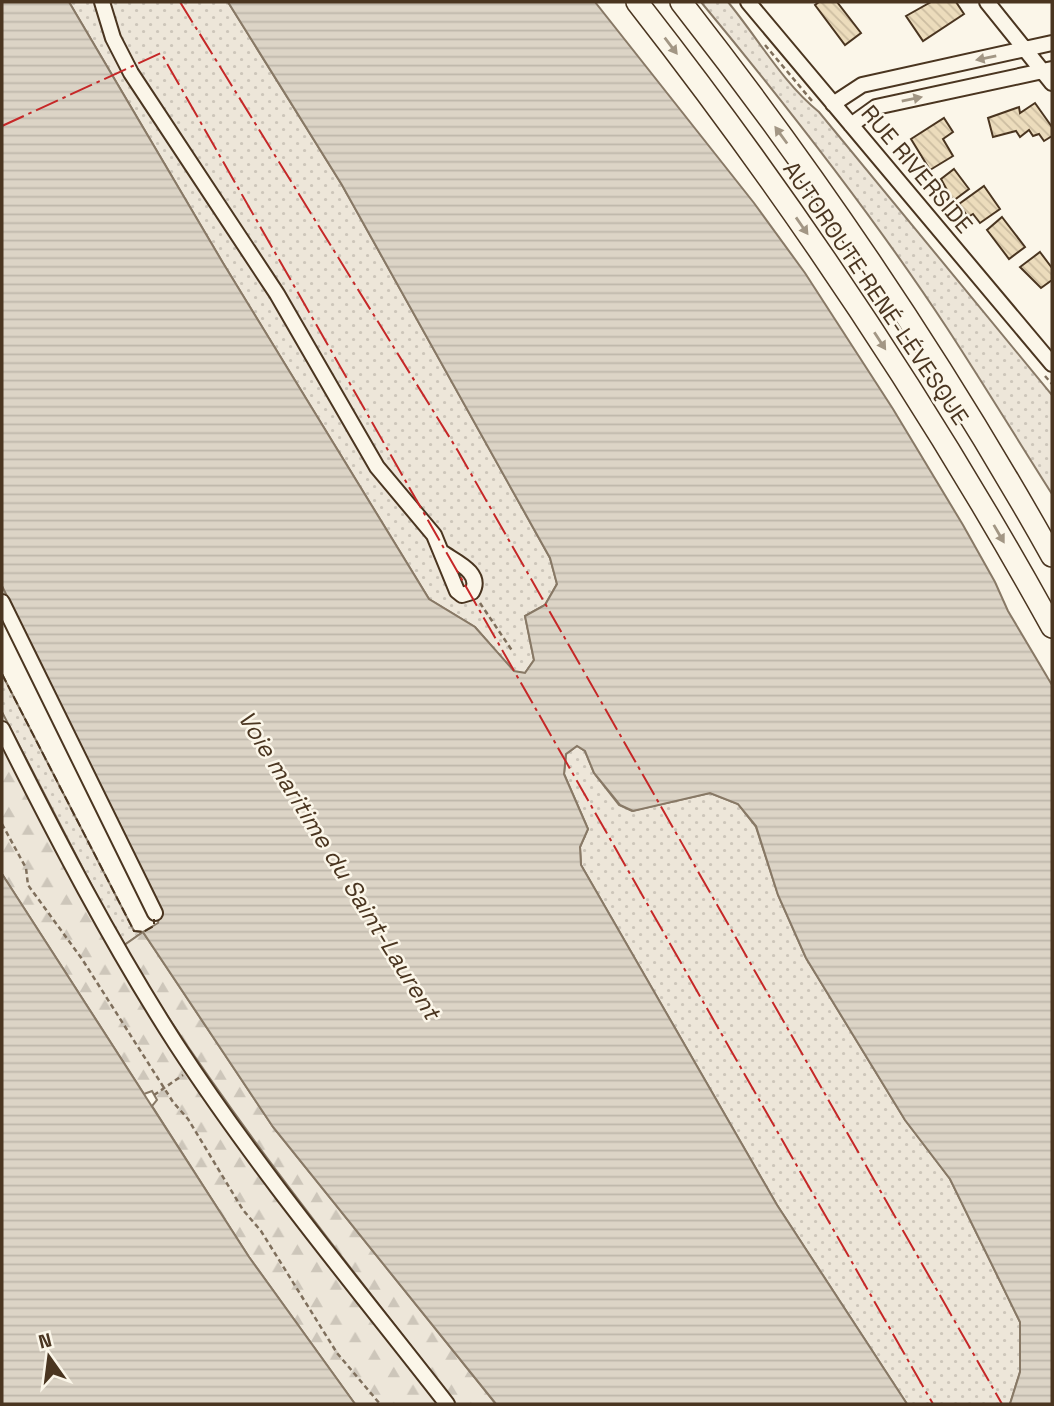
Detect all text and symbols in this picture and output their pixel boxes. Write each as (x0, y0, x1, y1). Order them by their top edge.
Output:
one-way arrow (664, 37, 678, 55)
one-way arrow (975, 53, 997, 64)
one-way arrow (901, 94, 923, 105)
street label: RUE RIVERSIDE (855, 99, 979, 239)
one-way arrow (774, 126, 788, 144)
street label: AUTOROUTE RENÉ-LÉVESQUE (776, 155, 976, 431)
one-way arrow (795, 217, 809, 235)
one-way arrow (874, 331, 887, 350)
one-way arrow (993, 525, 1006, 544)
water label: Voie maritime du Saint-Laurent (231, 705, 449, 1027)
north arrow (14, 1322, 84, 1392)
text: N (36, 1327, 54, 1355)

